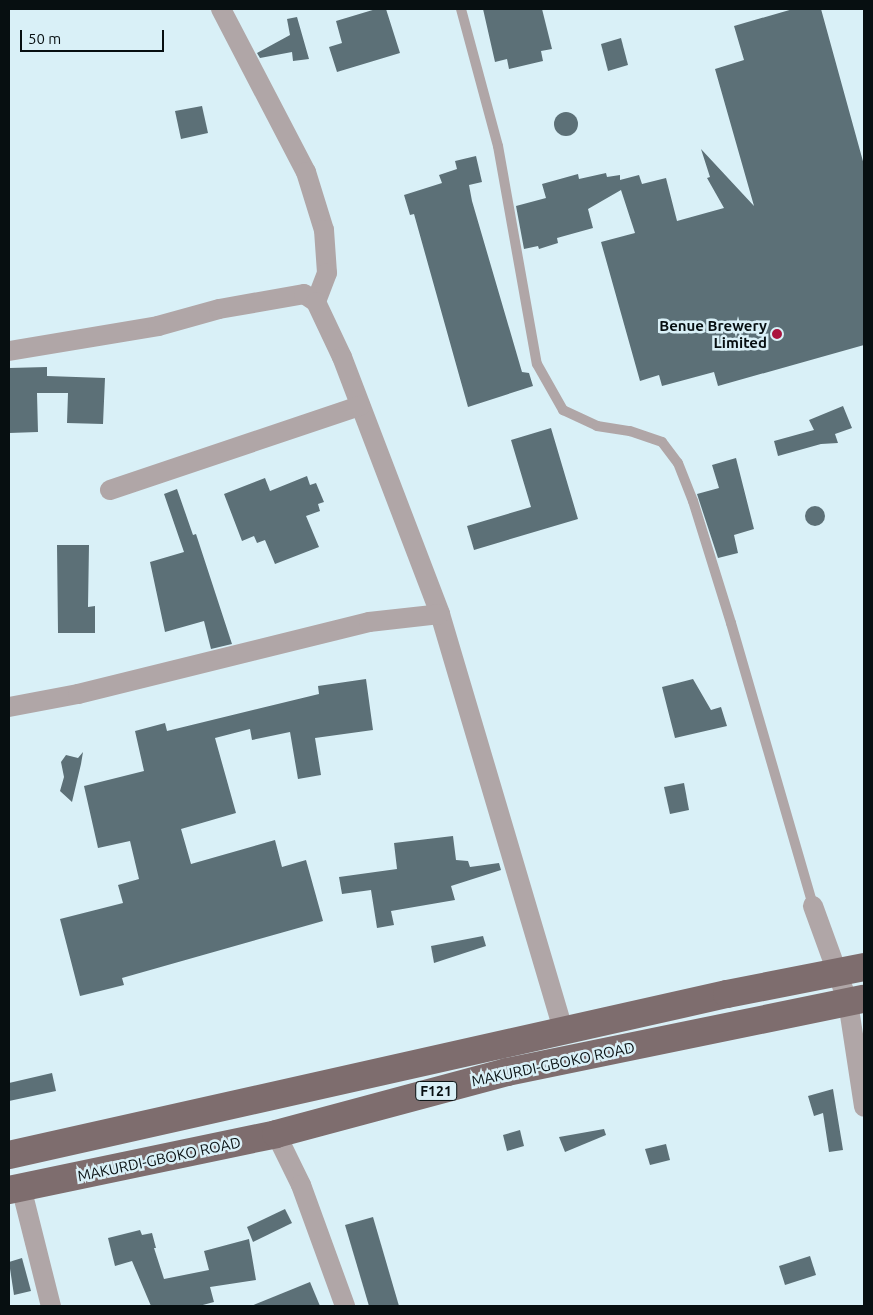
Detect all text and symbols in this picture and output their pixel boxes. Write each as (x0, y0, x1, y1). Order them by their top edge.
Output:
scale bar (22, 20, 166, 52)
text: 50 m (28, 30, 61, 47)
place label: Benue Brewery Limited (659, 316, 767, 351)
marker: Benue Brewery Limited (771, 328, 783, 340)
street label: MAKURDI-GBOKO ROAD (470, 1038, 636, 1090)
road number: F121 (415, 1080, 457, 1102)
street label: MAKURDI-GBOKO ROAD (76, 1133, 242, 1185)

